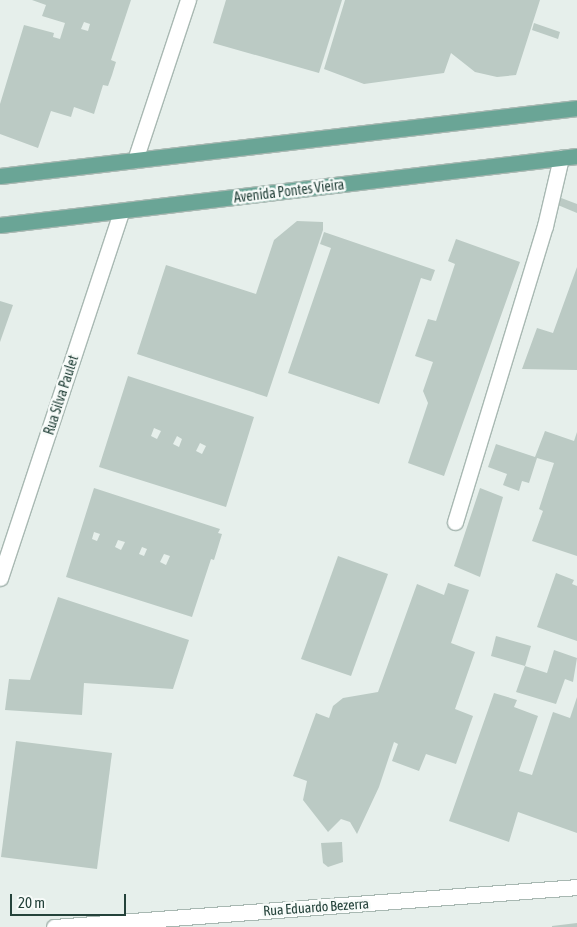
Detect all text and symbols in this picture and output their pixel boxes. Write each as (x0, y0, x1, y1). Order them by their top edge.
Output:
street label: Avenida Pontes Vieira (233, 176, 345, 206)
street label: Rua Silva Paulet (40, 353, 82, 437)
scale bar (12, 884, 129, 916)
text: 20 m (18, 894, 45, 911)
street label: Rua Eduardo Bezerra (263, 895, 369, 919)

